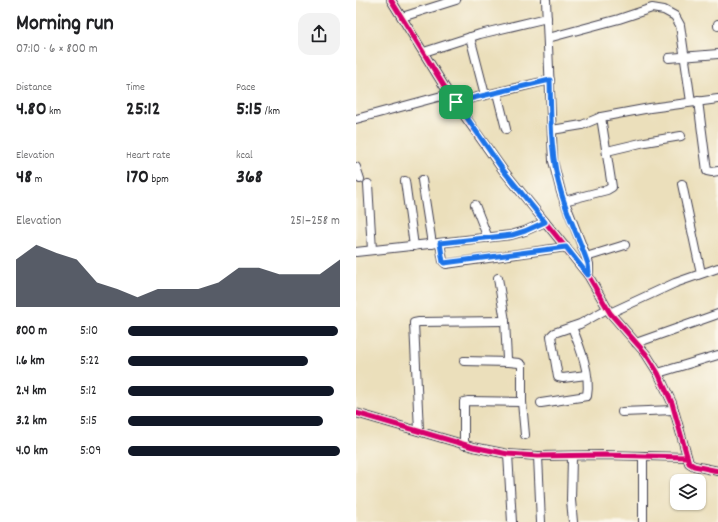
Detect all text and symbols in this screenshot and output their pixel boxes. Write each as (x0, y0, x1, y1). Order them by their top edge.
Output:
text: Morning run (16, 9, 114, 40)
button: share (298, 13, 340, 55)
text: 07:10 · 6 × 800 m (16, 40, 98, 59)
text: Distance (16, 80, 52, 96)
text: Time (126, 80, 145, 96)
text: Pace (236, 80, 255, 96)
pin (439, 85, 473, 119)
icon: arrive (445, 91, 467, 113)
text: 4.80 (16, 96, 47, 124)
text: 25:12 (126, 96, 160, 124)
text: 5:15 (236, 96, 262, 124)
text: km (47, 104, 61, 120)
text: /km (262, 104, 280, 120)
text: Elevation (16, 148, 54, 164)
text: Heart rate (126, 148, 170, 164)
text: kcal (236, 148, 253, 164)
text: 48 (16, 164, 32, 192)
text: 170 (126, 164, 149, 192)
text: 368 (236, 164, 263, 192)
text: m (32, 172, 42, 188)
text: bpm (149, 172, 169, 188)
text: Elevation (16, 212, 61, 231)
text: 251–258 m (290, 212, 340, 231)
text: 800 m (16, 322, 47, 341)
text: 5:10 (80, 322, 98, 341)
text: 1.6 km (16, 352, 45, 371)
text: 5:22 (80, 352, 100, 371)
text: 2.4 km (16, 382, 46, 401)
text: 5:12 (80, 382, 97, 401)
text: 3.2 km (16, 412, 47, 431)
text: 5:15 (80, 412, 97, 431)
text: 4.0 km (16, 442, 48, 461)
text: 5:09 (80, 442, 101, 461)
map controls (670, 474, 706, 510)
button: layers (670, 474, 706, 510)

